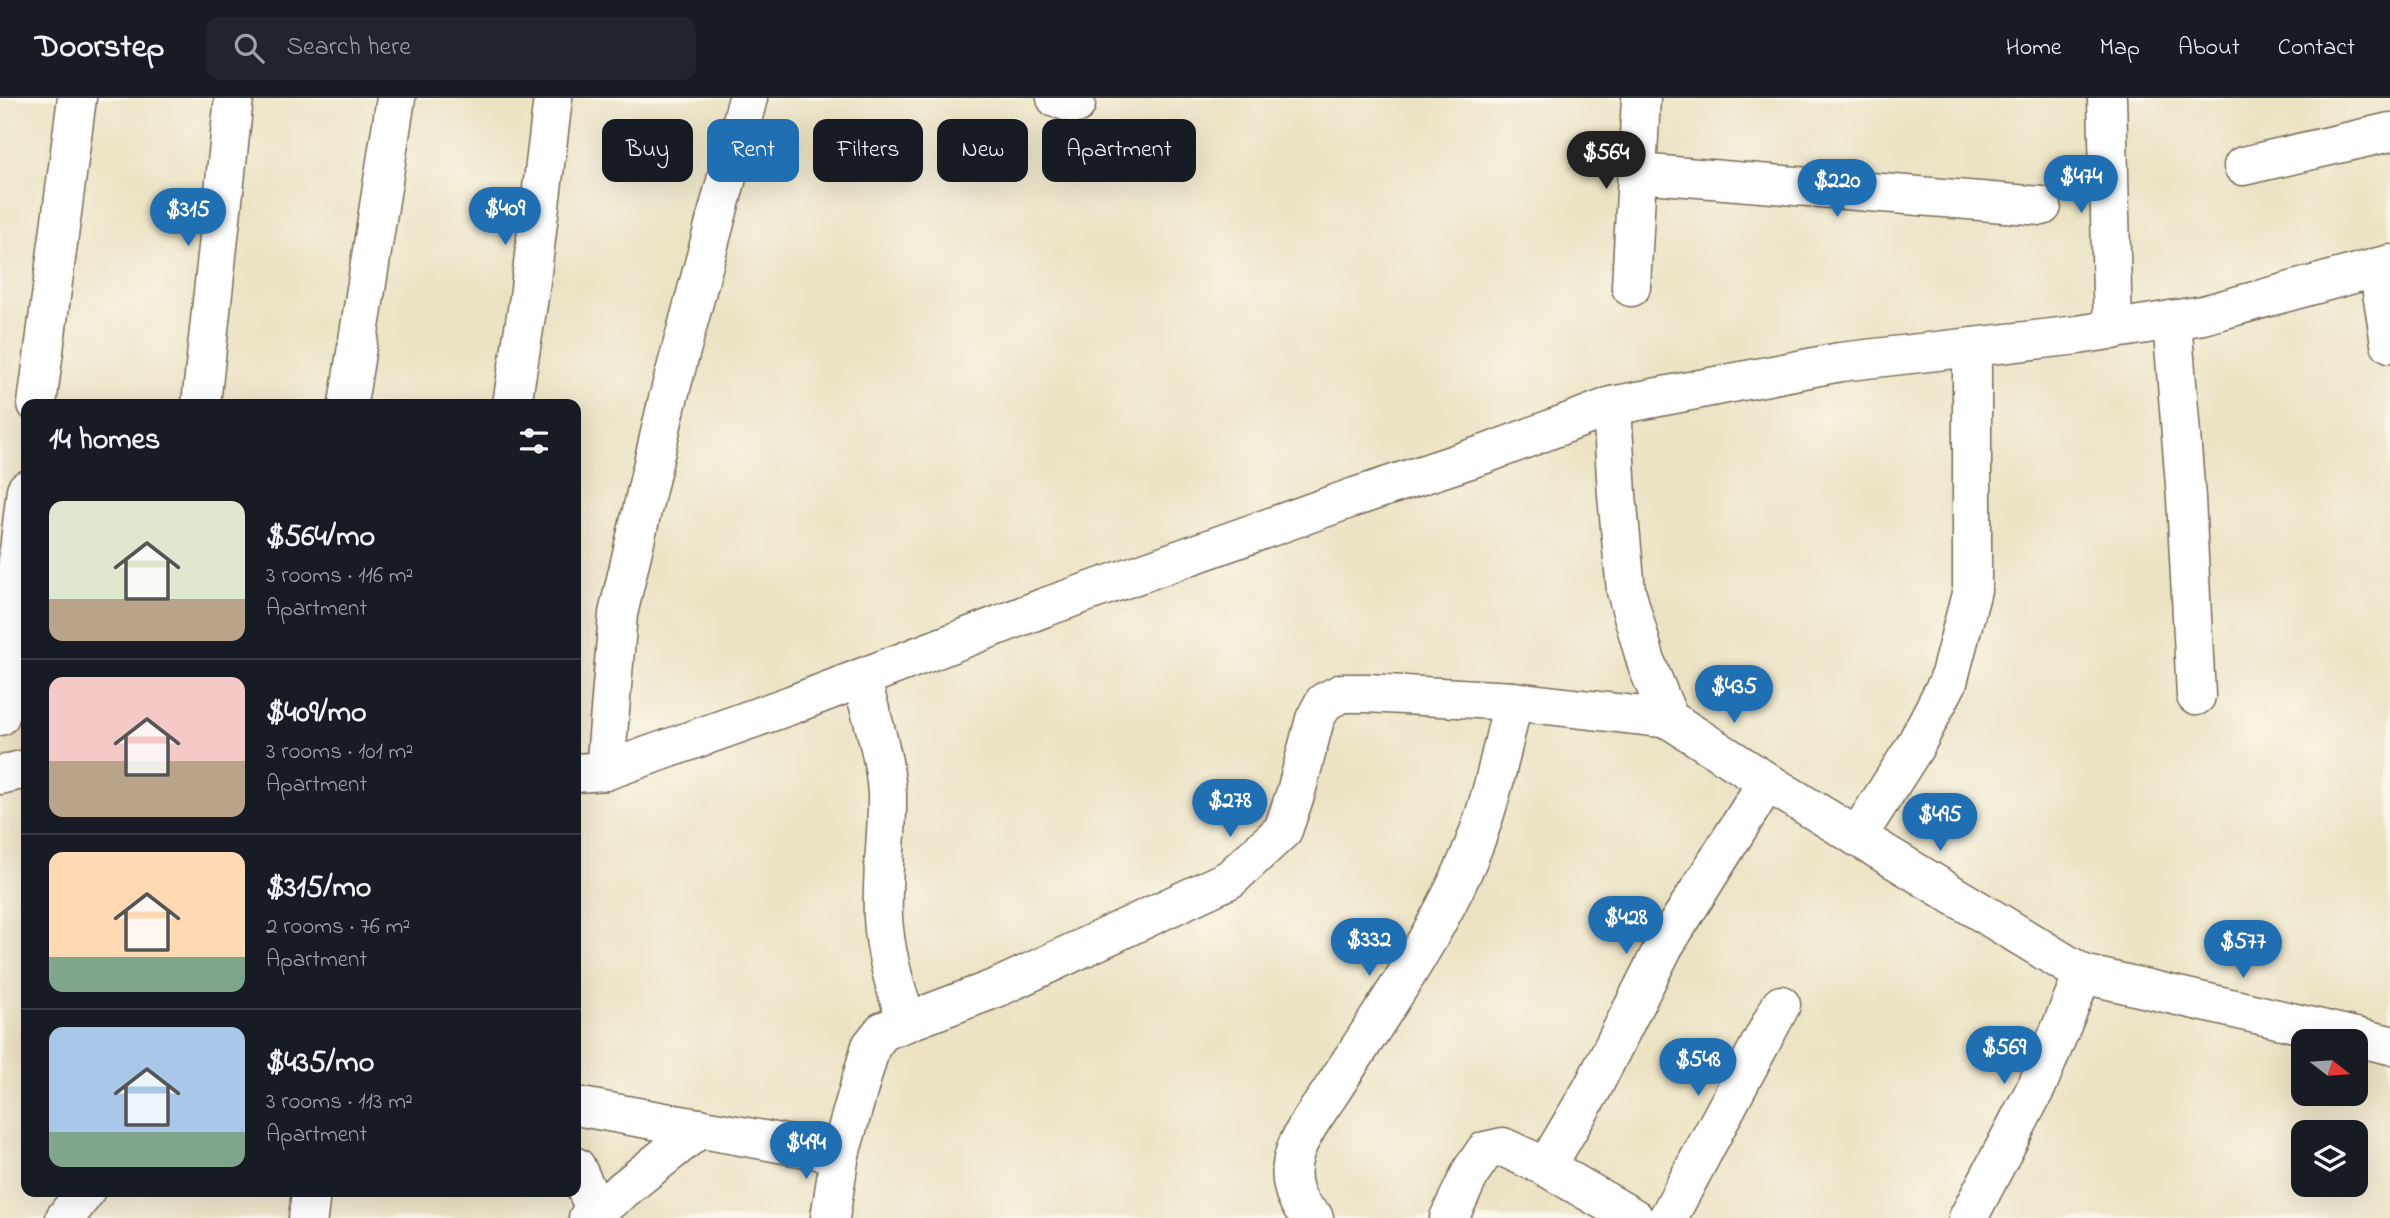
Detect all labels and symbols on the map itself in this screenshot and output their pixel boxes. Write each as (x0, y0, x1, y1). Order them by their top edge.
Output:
pin: $564 (1565, 132, 1647, 191)
pin: $474 (2040, 156, 2122, 215)
pin: $220 (1796, 159, 1878, 219)
pin: $315 (147, 188, 229, 248)
pin: $409 (464, 188, 546, 247)
pin: $435 (1693, 666, 1775, 725)
pin: $278 (1189, 780, 1271, 839)
pin: $495 (1899, 794, 1981, 853)
pin: $428 (1585, 896, 1667, 956)
pin: $332 (1328, 918, 1410, 978)
pin: $577 (2202, 920, 2284, 980)
pin: $569 (1963, 1026, 2045, 1086)
north arrow (2291, 1029, 2368, 1106)
pin: $548 (1657, 1038, 1739, 1098)
pin: $494 (765, 1122, 847, 1181)

